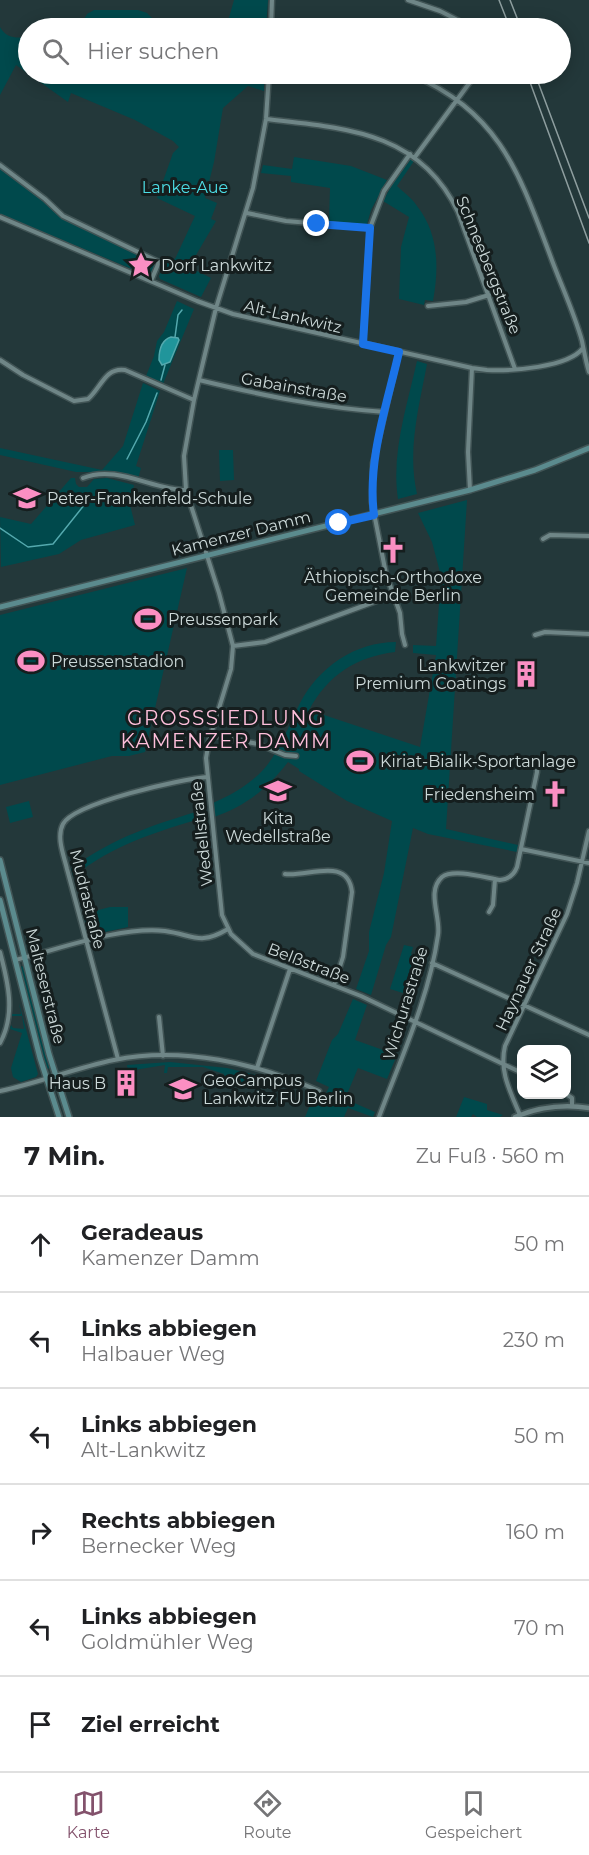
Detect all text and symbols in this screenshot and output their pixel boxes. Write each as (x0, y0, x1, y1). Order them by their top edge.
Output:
search box (18, 18, 571, 84)
icon: search (39, 35, 72, 68)
text: Hier suchen (87, 38, 219, 65)
park label: Lanke-Aue (142, 178, 228, 197)
street label: Schneebergstraße (452, 193, 525, 337)
route end (303, 210, 329, 236)
place icon: Dorf Lankwitz (126, 250, 156, 280)
place label: Dorf Lankwitz (161, 256, 272, 275)
street label: Alt-Lankwitz (242, 296, 344, 337)
street label: Gabainstraße (240, 369, 348, 406)
school or university icon: Peter-Frankenfeld-Schule (12, 483, 42, 513)
place label: Peter-Frankenfeld-Schule (47, 489, 252, 508)
street label: Kamenzer Damm (169, 507, 313, 560)
route start (325, 509, 351, 535)
church icon: Äthiopisch-Orthodoxe Gemeinde Berlin (378, 535, 408, 565)
place label: Äthiopisch-Orthodoxe Gemeinde Berlin (304, 567, 482, 605)
sports icon: Preussenpark (133, 604, 163, 634)
place label: Preussenpark (168, 610, 278, 629)
sports icon: Preussenstadion (16, 646, 46, 676)
place label: Preussenstadion (51, 652, 184, 671)
place label: Lankwitzer Premium Coatings (355, 656, 506, 693)
building icon: Lankwitzer Premium Coatings (511, 659, 541, 689)
district label: GROSSSIEDLUNG KAMENZER DAMM (120, 706, 332, 753)
sports icon: Kiriat-Bialik-Sportanlage (345, 746, 375, 776)
place label: Kiriat-Bialik-Sportanlage (380, 752, 576, 771)
school or university icon: Kita Wedellstraße (263, 776, 293, 806)
church icon: Friedensheim (540, 779, 570, 809)
street label: Wedellstraße (187, 780, 216, 887)
place label: Friedensheim (424, 785, 535, 804)
place label: Kita Wedellstraße (225, 809, 331, 846)
street label: Mudrastraße (66, 847, 109, 951)
street label: Haynauer Straße (492, 904, 565, 1034)
street label: Malteserstraße (22, 926, 69, 1046)
street label: Belßstraße (265, 939, 353, 988)
street label: Wichurastraße (379, 944, 432, 1062)
map controls (517, 1045, 571, 1099)
button: layers (517, 1045, 571, 1099)
building icon: Haus B (111, 1068, 141, 1098)
place label: GeoCampus Lankwitz FU Berlin (203, 1071, 353, 1108)
place label: Haus B (49, 1074, 106, 1093)
school or university icon: GeoCampus Lankwitz FU Berlin (168, 1074, 198, 1104)
text: 7 Min. (24, 1140, 105, 1172)
text: Zu Fuß · 560 m (416, 1144, 565, 1168)
text: Geradeaus (81, 1219, 203, 1246)
icon: ahead (24, 1228, 57, 1261)
text: 50 m (514, 1232, 565, 1256)
text: Kamenzer Damm (81, 1246, 260, 1270)
text: Links abbiegen (81, 1315, 257, 1342)
icon: left (24, 1324, 57, 1357)
text: 230 m (503, 1328, 565, 1352)
text: Halbauer Weg (81, 1342, 225, 1366)
text: Links abbiegen (81, 1411, 257, 1438)
icon: left (24, 1420, 57, 1453)
text: 50 m (514, 1424, 565, 1448)
text: Alt-Lankwitz (81, 1438, 206, 1462)
text: Rechts abbiegen (81, 1507, 276, 1534)
icon: right (24, 1516, 57, 1549)
text: 160 m (506, 1520, 565, 1544)
text: Bernecker Weg (81, 1534, 237, 1558)
text: Links abbiegen (81, 1603, 257, 1630)
icon: left (24, 1612, 57, 1645)
text: 70 m (514, 1616, 565, 1640)
text: Goldmühler Weg (81, 1630, 254, 1654)
icon: arrive (24, 1708, 57, 1741)
text: Ziel erreicht (81, 1711, 220, 1738)
tab: Karte (67, 1787, 110, 1842)
tab: Route (243, 1787, 292, 1842)
tab: Gespeichert (425, 1787, 522, 1842)

